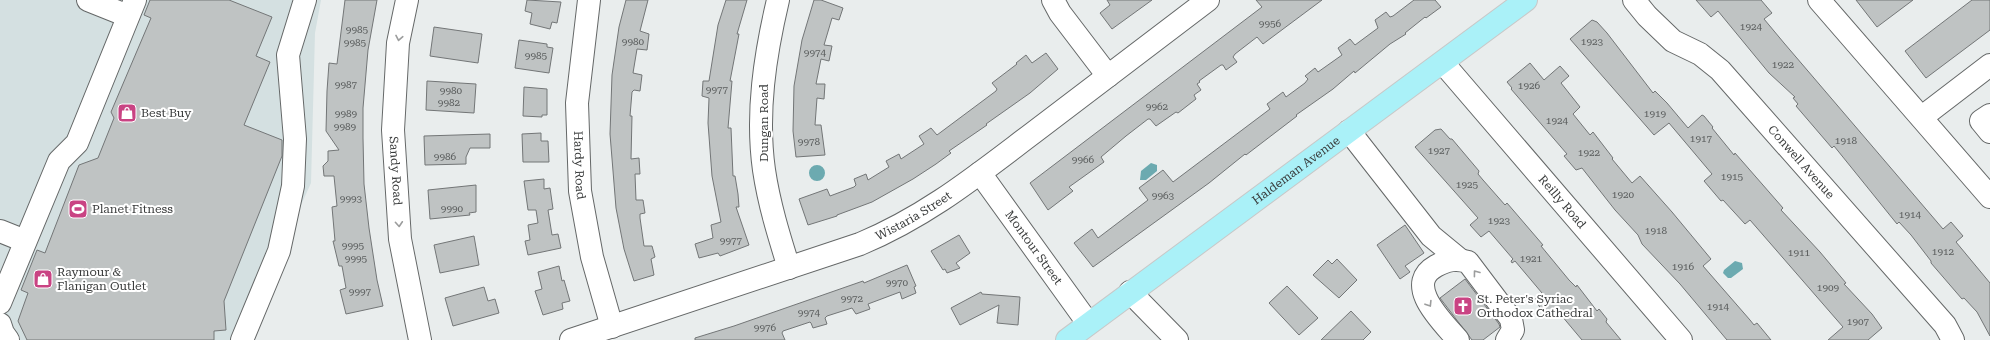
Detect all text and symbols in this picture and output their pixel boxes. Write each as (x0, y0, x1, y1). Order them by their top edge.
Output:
house number: 9956 (1259, 18, 1282, 29)
house number: 1924 (1740, 21, 1763, 32)
house number: 9985 (346, 24, 369, 35)
one-way arrow (395, 35, 403, 41)
house number: 9980 (622, 36, 645, 47)
house number: 1923 (1581, 36, 1604, 47)
house number: 9985 (344, 37, 367, 48)
house number: 9974 (804, 47, 827, 58)
house number: 9985 (525, 50, 548, 61)
house number: 1922 (1772, 59, 1795, 70)
house number: 9987 (335, 79, 358, 90)
house number: 1926 (1518, 80, 1541, 91)
house number: 9977 (706, 84, 729, 95)
street label: Dungan Road (757, 84, 771, 162)
house number: 9980 (440, 85, 463, 96)
house number: 9982 (438, 97, 461, 108)
house number: 9962 (1146, 101, 1169, 112)
shop icon: Best Buy (116, 102, 138, 124)
place label: Best Buy (141, 106, 192, 120)
house number: 9989 (335, 108, 358, 119)
house number: 1919 (1644, 108, 1667, 119)
house number: 1924 (1546, 115, 1569, 126)
house number: 9989 (334, 121, 357, 132)
street label: Conwell Avenue (1765, 122, 1838, 202)
street label: Hardy Road (571, 131, 588, 201)
street label: Haldeman Avenue (1249, 133, 1343, 207)
house number: 1917 (1690, 133, 1713, 144)
house number: 1918 (1835, 135, 1858, 146)
street label: Sandy Road (386, 136, 405, 206)
house number: 9978 (798, 136, 821, 147)
house number: 1927 (1428, 145, 1451, 156)
house number: 1922 (1578, 147, 1601, 158)
house number: 9986 (434, 151, 457, 162)
house number: 9966 (1072, 154, 1095, 165)
house number: 1915 (1721, 171, 1744, 182)
street label: Reilly Road (1536, 172, 1589, 232)
house number: 1925 (1456, 179, 1479, 190)
street label: Wistaria Street (873, 188, 955, 243)
house number: 1920 (1612, 189, 1635, 200)
house number: 9963 (1152, 190, 1175, 201)
house number: 9993 (340, 193, 363, 204)
sports icon: Planet Fitness (67, 198, 89, 220)
place label: Planet Fitness (92, 202, 173, 216)
house number: 9990 (441, 203, 464, 214)
street label: Montour Street (1002, 208, 1065, 288)
house number: 1914 (1899, 209, 1922, 220)
house number: 1923 (1488, 215, 1511, 226)
one-way arrow (395, 221, 404, 227)
house number: 1918 (1645, 225, 1668, 236)
house number: 9977 (720, 235, 743, 246)
house number: 9995 (342, 240, 365, 251)
house number: 1912 (1932, 246, 1955, 257)
house number: 1911 (1788, 247, 1811, 258)
house number: 9995 (345, 253, 368, 264)
house number: 1921 (1520, 253, 1543, 264)
house number: 1916 (1672, 261, 1695, 272)
place label: Raymour & Flanigan Outlet (57, 265, 147, 293)
shop icon: Raymour & Flanigan Outlet (32, 268, 54, 290)
one-way arrow (1474, 270, 1481, 277)
house number: 9970 (886, 277, 909, 288)
house number: 1909 (1817, 282, 1840, 293)
house number: 9997 (349, 286, 372, 297)
place label: St. Peter's Syriac Orthodox Cathedral (1477, 292, 1593, 320)
house number: 9972 (841, 293, 864, 304)
church icon: St. Peter's Syriac Orthodox Cathedral (1452, 295, 1474, 317)
one-way arrow (1425, 300, 1432, 307)
house number: 1914 (1707, 301, 1730, 312)
house number: 9974 (798, 307, 821, 318)
house number: 1907 (1847, 316, 1870, 327)
house number: 9976 (754, 322, 777, 333)

